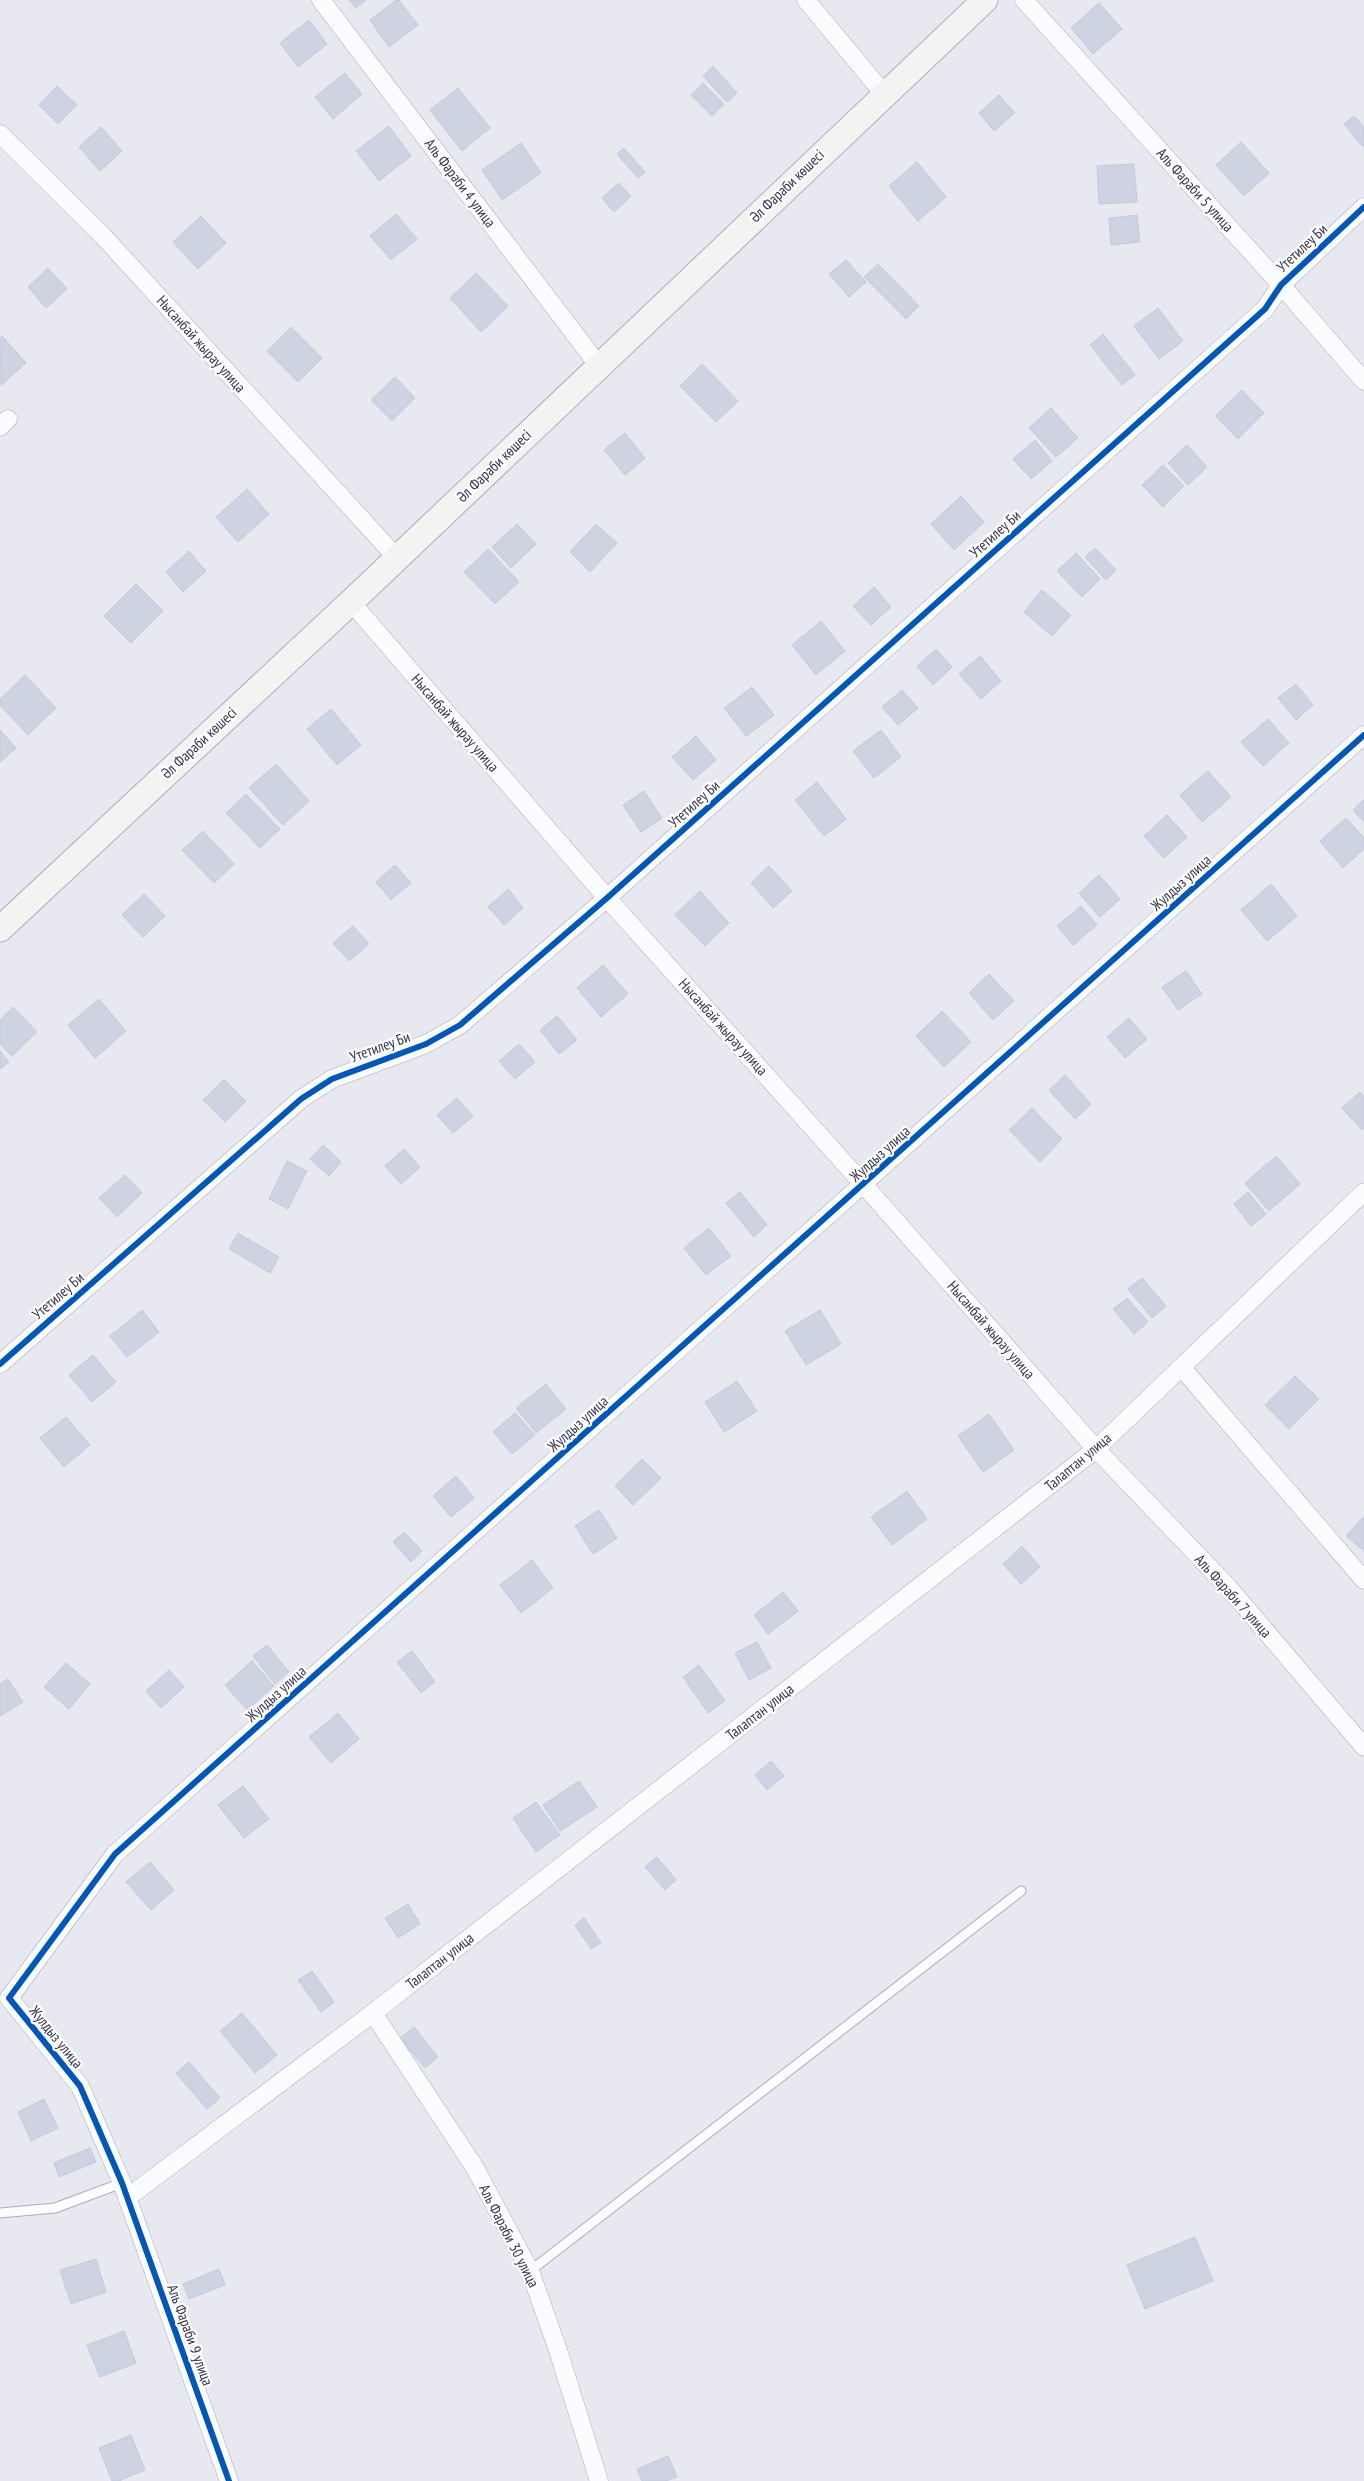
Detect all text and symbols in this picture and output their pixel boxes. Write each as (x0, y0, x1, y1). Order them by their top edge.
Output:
street label: Аль Фараби 4 улица (421, 134, 500, 231)
street label: Аль Фараби 5 улица (1153, 144, 1238, 236)
street label: Әл Фараби көшесі (745, 145, 828, 226)
street label: Утетилеу Би (1272, 219, 1331, 276)
street label: Нысанбай жырау улица (153, 291, 250, 396)
street label: Әл Фараби көшесі (452, 425, 535, 506)
street label: Утетилеу Би (965, 506, 1024, 562)
street label: Нысанбай жырау улица (408, 670, 503, 776)
street label: Әл Фараби көшесі (157, 703, 240, 783)
street label: Утетилеу Би (664, 776, 723, 832)
street label: Жулдыз улица (1146, 850, 1215, 915)
street label: Нысанбай жырау улица (675, 974, 772, 1079)
street label: Утетилеу Би (347, 1027, 412, 1066)
street label: Жулдыз улица (845, 1121, 914, 1186)
street label: Утетилеу Би (28, 1268, 87, 1323)
street label: Нысанбай жырау улица (944, 1277, 1039, 1383)
street label: Жулдыз улица (543, 1391, 612, 1456)
street label: Талаптан улица (1041, 1428, 1115, 1495)
street label: Аль Фараби 7 улица (1191, 1550, 1276, 1641)
street label: Жулдыз улица (241, 1661, 310, 1726)
street label: Талаптан улица (722, 1679, 797, 1744)
street label: Талаптан улица (402, 1928, 477, 1993)
street label: Жулдыз улица (25, 2001, 87, 2072)
street label: Аль Фараби 30 улица (475, 2181, 544, 2290)
street label: Аль Фараби 9 улица (163, 2282, 218, 2388)

